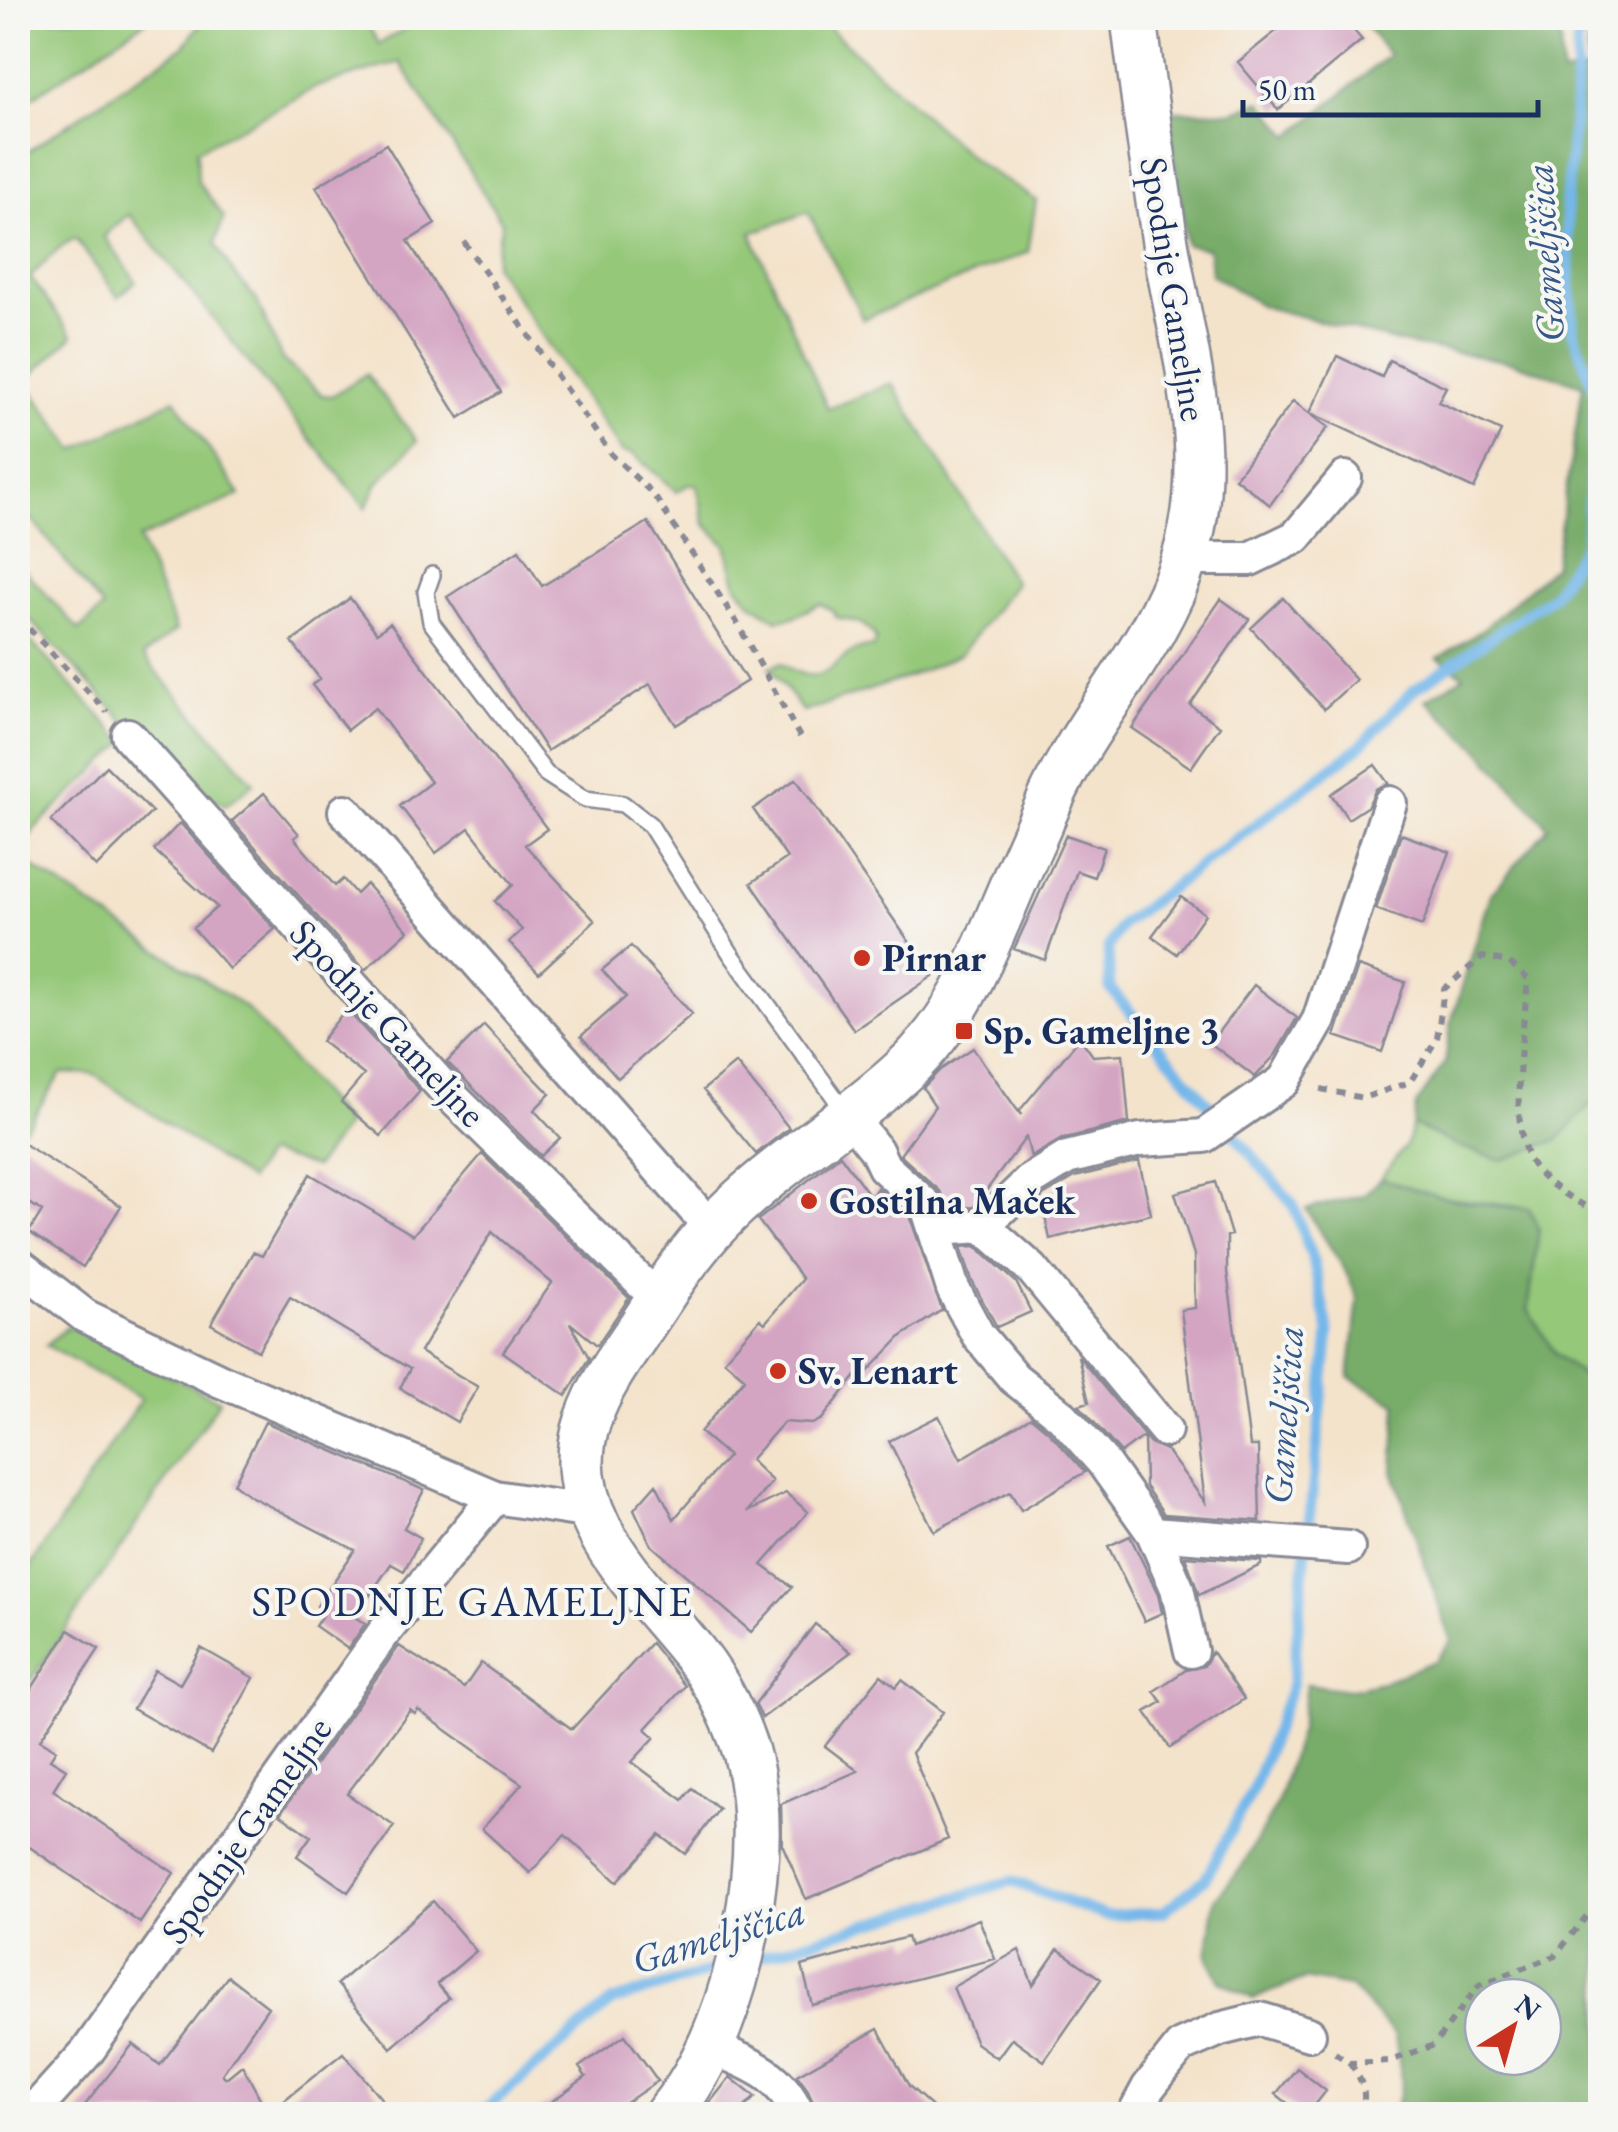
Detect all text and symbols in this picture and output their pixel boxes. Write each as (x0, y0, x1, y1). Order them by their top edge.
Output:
scale bar (1243, 55, 1538, 117)
text: 50 m (1258, 70, 1316, 109)
street label: Spodnje Gameljne (1129, 154, 1220, 424)
water label: Gameljščica (1512, 162, 1576, 344)
street label: Spodnje Gameljne (280, 909, 497, 1137)
place label: Pirnar (882, 933, 986, 982)
marker: Pirnar (851, 947, 873, 969)
place label: Sp. Gameljne 3 (984, 1006, 1220, 1055)
marker: Sp. Gameljne 3 (953, 1020, 975, 1042)
place label: Gostilna Maček (829, 1176, 1077, 1225)
marker: Gostilna Maček (798, 1190, 820, 1212)
water label: Gameljščica (1251, 1324, 1315, 1506)
place label: Sv. Lenart (798, 1346, 958, 1395)
marker: Sv. Lenart (767, 1360, 789, 1382)
district label: SPODNJE GAMELJNE (251, 1574, 695, 1629)
street label: Spodnje Gameljne (149, 1707, 342, 1953)
water label: Gameljščica (625, 1884, 811, 1986)
north arrow (1463, 1977, 1563, 2077)
text: N (1508, 1986, 1548, 2028)

